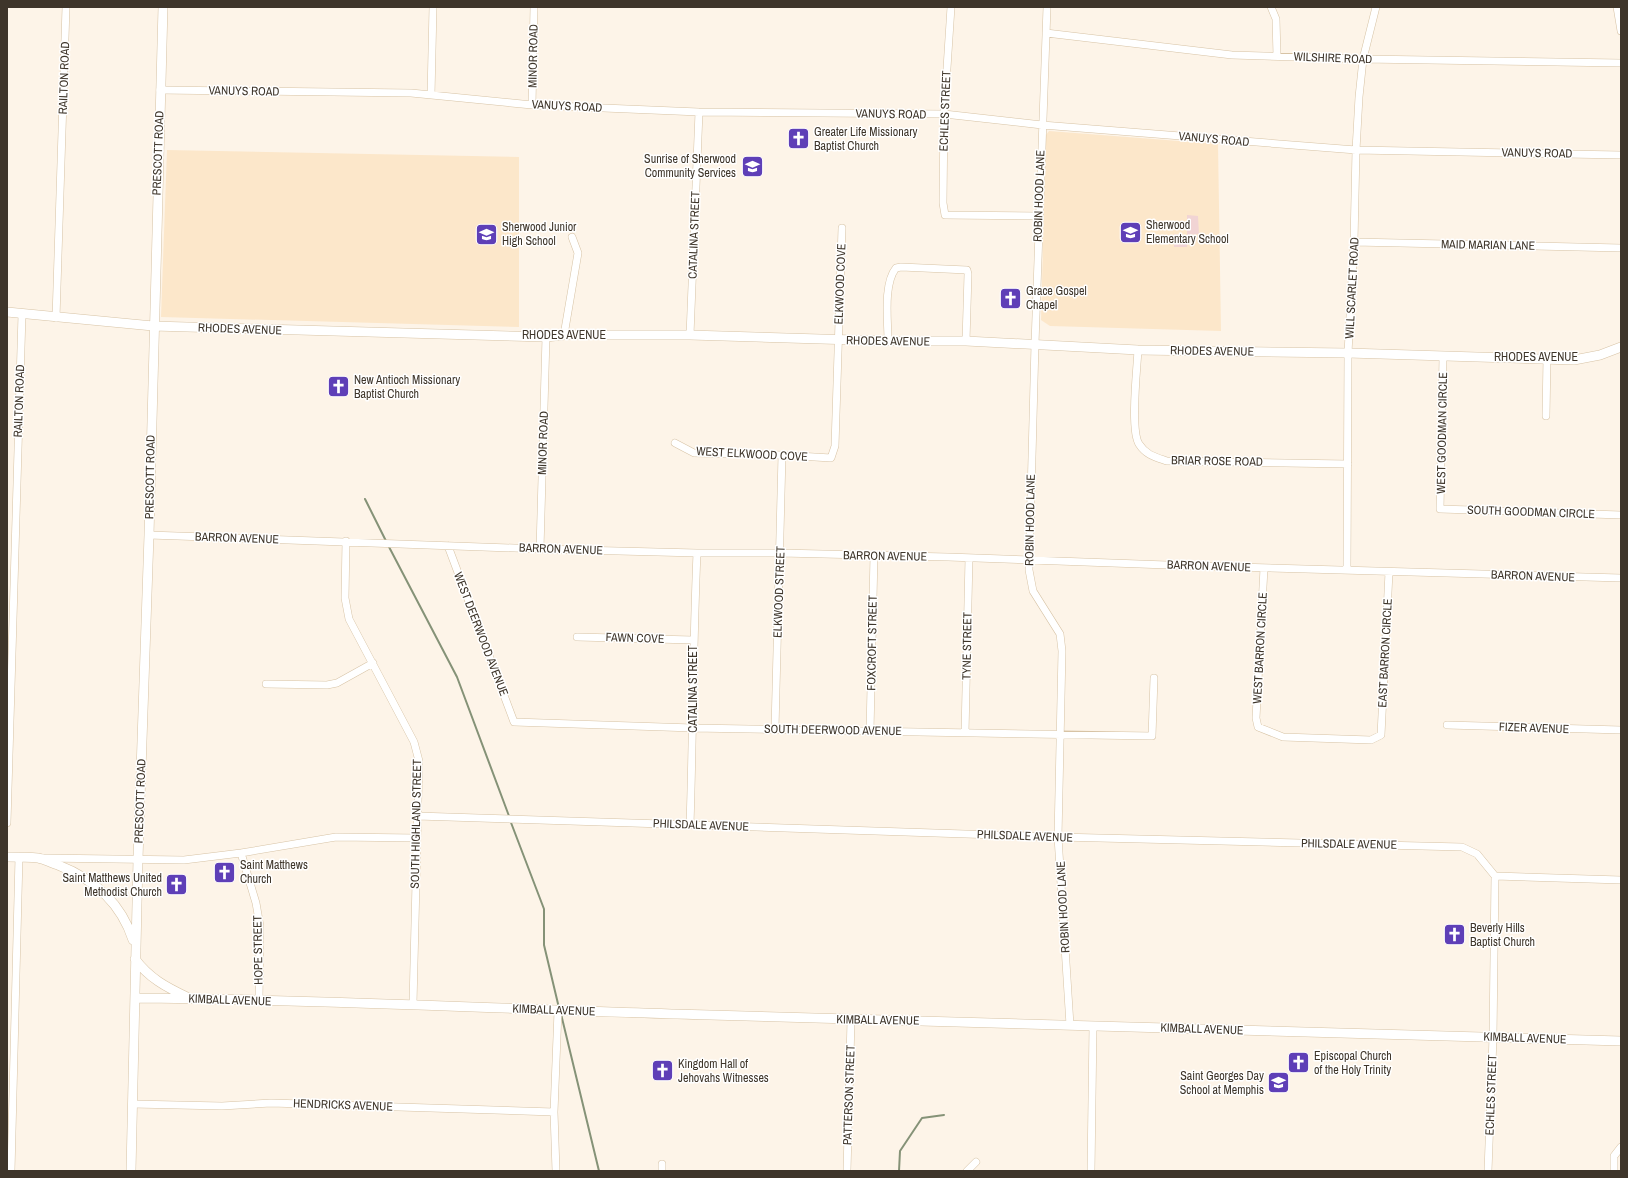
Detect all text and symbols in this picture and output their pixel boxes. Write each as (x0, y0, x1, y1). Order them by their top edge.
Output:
street label: MINOR ROAD (524, 24, 542, 88)
street label: RAILTON ROAD (55, 41, 73, 115)
street label: WILSHIRE ROAD (1293, 49, 1373, 67)
street label: ECHLES STREET (936, 70, 954, 152)
street label: VANUYS ROAD (208, 82, 280, 100)
street label: VANUYS ROAD (531, 96, 603, 116)
street label: VANUYS ROAD (855, 105, 927, 123)
street label: PRESCOTT ROAD (149, 110, 167, 196)
place label: Greater Life Missionary Baptist Church (814, 124, 917, 154)
church icon: Greater Life Missionary Baptist Church (785, 126, 811, 152)
street label: VANUYS ROAD (1178, 128, 1250, 150)
street label: VANUYS ROAD (1501, 144, 1573, 162)
street label: ROBIN HOOD LANE (1029, 150, 1049, 242)
place label: Sunrise of Sherwood Community Services (644, 151, 736, 181)
school or university icon: Sunrise of Sherwood Community Services (739, 153, 765, 179)
street label: CATALINA STREET (684, 191, 704, 279)
place label: Sherwood Elementary School (1146, 217, 1229, 247)
place label: Sherwood Junior High School (502, 219, 577, 249)
school or university icon: Sherwood Elementary School (1118, 219, 1144, 245)
school or university icon: Sherwood Junior High School (473, 221, 499, 247)
street label: MAID MARIAN LANE (1441, 236, 1535, 254)
street label: WILL SCARLET ROAD (1341, 237, 1363, 339)
street label: ELKWOOD COVE (831, 243, 849, 325)
place label: Grace Gospel Chapel (1026, 283, 1087, 313)
church icon: Grace Gospel Chapel (997, 285, 1023, 311)
street label: RHODES AVENUE (198, 320, 282, 338)
street label: RHODES AVENUE (522, 327, 606, 343)
street label: RHODES AVENUE (846, 332, 930, 350)
street label: RHODES AVENUE (1170, 342, 1254, 360)
street label: RHODES AVENUE (1494, 349, 1578, 365)
street label: RAILTON ROAD (10, 364, 28, 438)
place label: New Antioch Missionary Baptist Church (354, 372, 460, 402)
street label: WEST GOODMAN CIRCLE (1433, 372, 1451, 494)
church icon: New Antioch Missionary Baptist Church (325, 374, 351, 400)
street label: MINOR ROAD (534, 411, 552, 475)
street label: PRESCOTT ROAD (141, 435, 159, 519)
street label: WEST ELKWOOD COVE (696, 443, 808, 465)
street label: BRIAR ROSE ROAD (1171, 452, 1263, 470)
street label: ROBIN HOOD LANE (1021, 474, 1039, 566)
street label: SOUTH GOODMAN CIRCLE (1467, 502, 1595, 522)
street label: BARRON AVENUE (195, 529, 279, 547)
street label: BARRON AVENUE (519, 540, 603, 558)
street label: ELKWOOD STREET (769, 546, 789, 638)
street label: BARRON AVENUE (843, 547, 927, 565)
street label: BARRON AVENUE (1167, 557, 1251, 575)
street label: BARRON AVENUE (1491, 567, 1575, 585)
street label: WEST DEERWOOD AVENUE (450, 570, 512, 698)
street label: WEST BARRON CIRCLE (1249, 592, 1271, 704)
street label: FOXCROFT STREET (863, 595, 881, 691)
street label: EAST BARRON CIRCLE (1374, 598, 1396, 708)
street label: TYNE STREET (958, 612, 976, 680)
street label: FAWN COVE (605, 629, 665, 647)
street label: CATALINA STREET (685, 645, 701, 733)
street label: FIZER AVENUE (1499, 719, 1569, 737)
street label: SOUTH DEERWOOD AVENUE (764, 721, 902, 739)
street label: PRESCOTT ROAD (131, 758, 149, 844)
street label: SOUTH HIGHLAND STREET (407, 759, 425, 889)
street label: PHILSDALE AVENUE (653, 815, 749, 835)
street label: PHILSDALE AVENUE (977, 826, 1073, 846)
street label: PHILSDALE AVENUE (1301, 835, 1397, 853)
place label: Saint Matthews Church (240, 857, 308, 887)
church icon: Saint Matthews Church (211, 859, 237, 885)
street label: ROBIN HOOD LANE (1053, 861, 1073, 953)
place label: Saint Matthews United Methodist Church (62, 870, 162, 900)
church icon: Saint Matthews United Methodist Church (164, 872, 190, 898)
street label: HOPE STREET (249, 915, 267, 985)
place label: Beverly Hills Baptist Church (1470, 920, 1535, 950)
church icon: Beverly Hills Baptist Church (1442, 922, 1468, 948)
street label: KIMBALL AVENUE (188, 991, 272, 1009)
street label: KIMBALL AVENUE (512, 1001, 596, 1019)
street label: KIMBALL AVENUE (836, 1011, 920, 1029)
street label: KIMBALL AVENUE (1160, 1020, 1244, 1038)
street label: KIMBALL AVENUE (1483, 1029, 1567, 1047)
street label: PATTERSON STREET (839, 1045, 859, 1145)
place label: Episcopal Church of the Holy Trinity (1314, 1048, 1392, 1078)
church icon: Episcopal Church of the Holy Trinity (1285, 1050, 1311, 1076)
street label: ECHLES STREET (1482, 1054, 1500, 1136)
place label: Kingdom Hall of Jehovahs Witnesses (678, 1056, 769, 1086)
church icon: Kingdom Hall of Jehovahs Witnesses (650, 1058, 676, 1084)
place label: Saint Georges Day School at Memphis (1180, 1068, 1264, 1098)
school or university icon: Saint Georges Day School at Memphis (1266, 1070, 1292, 1096)
street label: HENDRICKS AVENUE (293, 1095, 393, 1115)

